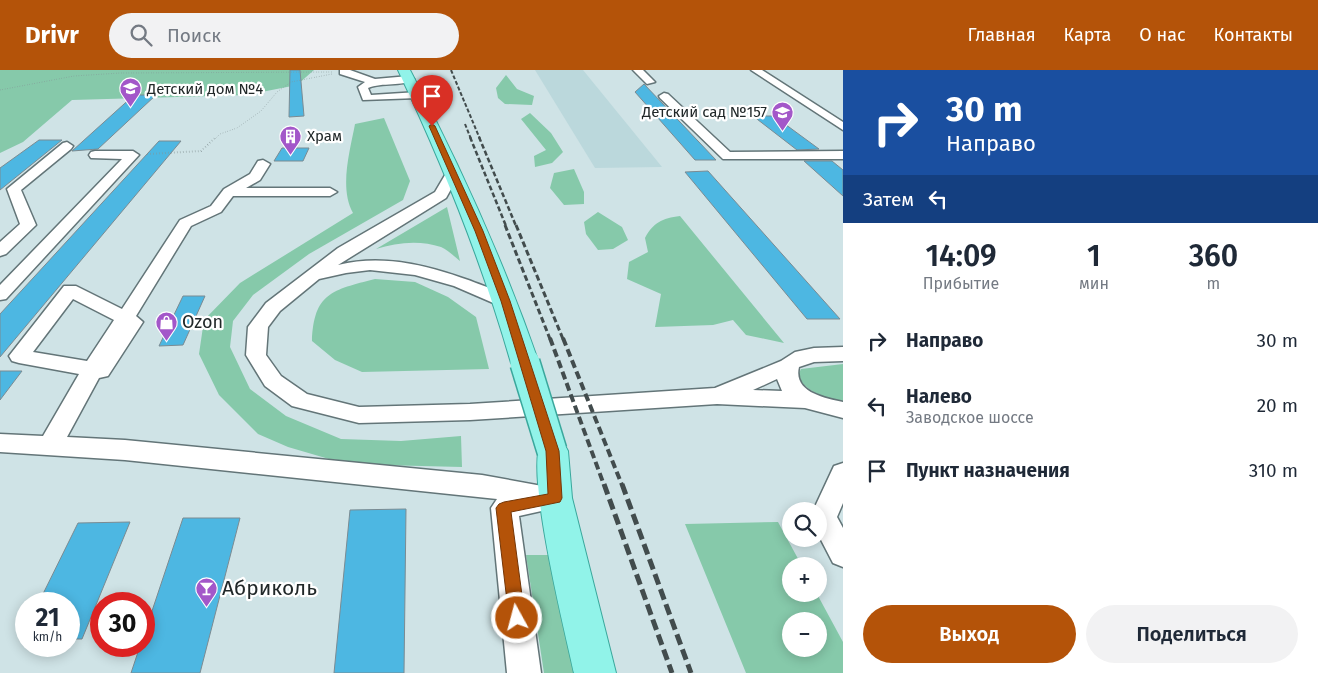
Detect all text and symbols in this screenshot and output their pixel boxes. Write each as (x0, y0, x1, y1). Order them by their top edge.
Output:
search box (109, 13, 459, 58)
text: Drivr (25, 21, 79, 49)
icon: search (127, 21, 155, 49)
text: Поиск (167, 24, 221, 47)
text: Главная (968, 24, 1036, 46)
text: Карта (1064, 24, 1111, 46)
text: О нас (1139, 24, 1186, 46)
text: Контакты (1214, 24, 1293, 46)
pin (411, 75, 453, 126)
school or university icon: Детский дом №4 (119, 77, 143, 108)
place label: Детский дом №4 (146, 80, 263, 98)
icon: arrive (418, 82, 446, 110)
text: 30 m (946, 88, 1023, 130)
icon: right (863, 90, 928, 155)
school or university icon: Детский сад №157 (771, 100, 795, 131)
place label: Детский сад №157 (641, 103, 767, 121)
building icon: Храм (279, 124, 303, 155)
place label: Храм (307, 127, 342, 145)
text: Направо (946, 130, 1036, 157)
icon: left (924, 185, 952, 213)
text: Затем (863, 188, 914, 211)
text: 14:09 (925, 238, 997, 274)
text: 1 (1087, 238, 1101, 274)
text: 360 (1189, 238, 1238, 274)
text: Прибытие (923, 274, 999, 293)
text: мин (1079, 274, 1109, 293)
text: m (1207, 274, 1220, 293)
shop icon: Ozon (154, 310, 178, 341)
place label: Ozon (182, 311, 223, 333)
icon: right (863, 327, 891, 355)
text: Направо (906, 329, 983, 352)
text: 30 m (1257, 329, 1298, 352)
text: Налево (906, 385, 972, 408)
icon: left (863, 392, 891, 420)
text: 20 m (1257, 394, 1298, 417)
text: Заводское шоссе (906, 408, 1034, 427)
icon: arrive (863, 457, 891, 485)
text: Пункт назначения (906, 459, 1070, 482)
text: 310 m (1249, 459, 1298, 482)
map controls (782, 502, 827, 657)
button: search (782, 502, 827, 547)
button: + (782, 557, 827, 602)
place label: Абриколь (222, 575, 317, 601)
bar icon: Абриколь (194, 576, 218, 607)
position arrow (490, 591, 542, 643)
speed limit sign: 30 (90, 592, 155, 657)
text: 21 (36, 603, 59, 633)
button: Выход (863, 605, 1076, 663)
button: Поделиться (1086, 605, 1298, 663)
button: − (782, 612, 827, 657)
text: km/h (33, 630, 62, 644)

